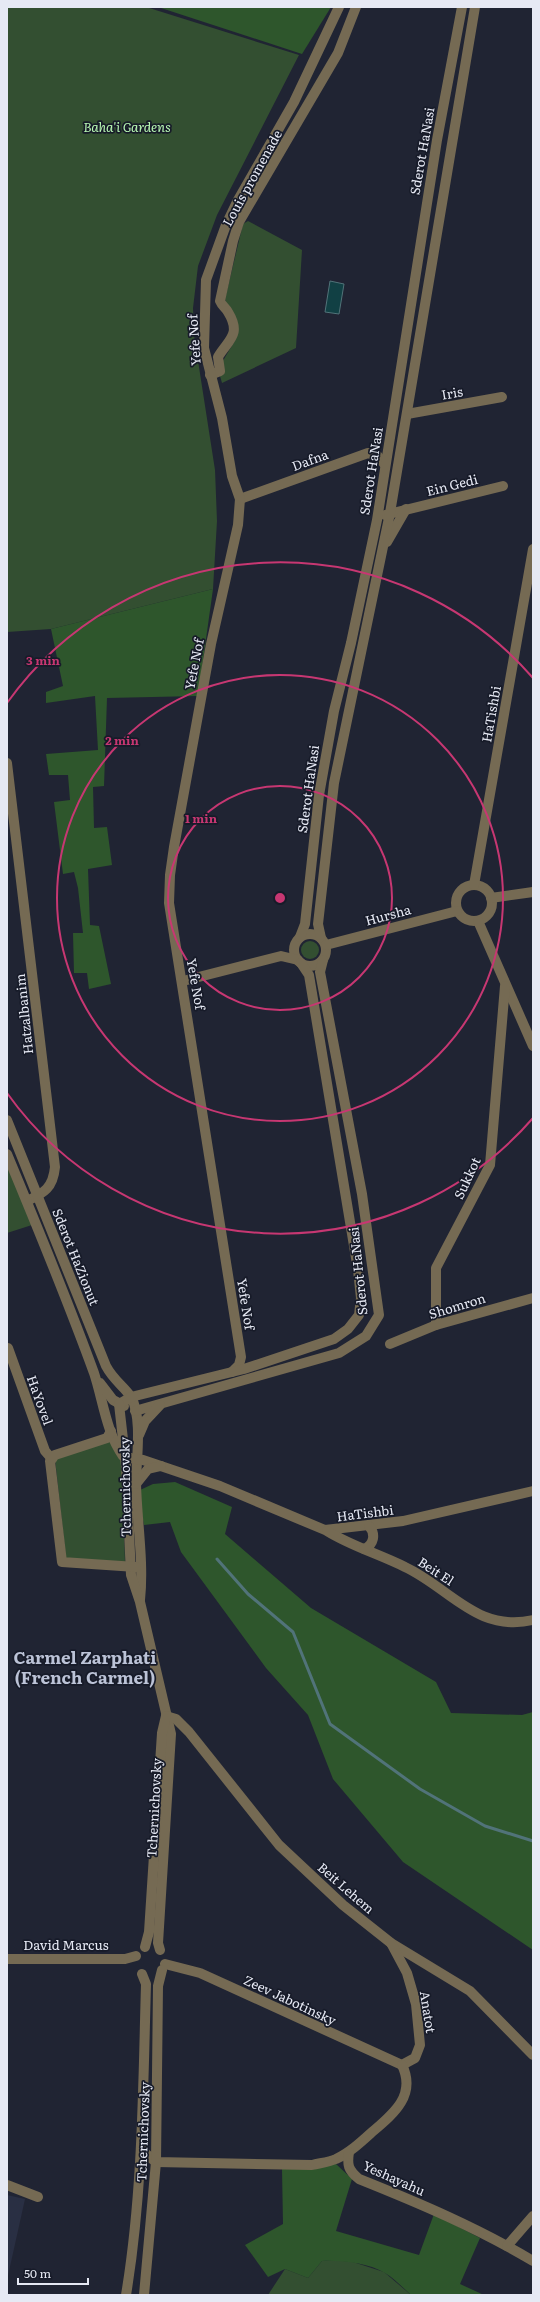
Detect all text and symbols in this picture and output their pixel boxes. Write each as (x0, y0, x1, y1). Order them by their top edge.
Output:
street label: Sderot HaNasi (404, 105, 439, 196)
park label: Baha'i Gardens (83, 117, 171, 136)
street label: Louis promenade (217, 126, 286, 229)
street label: Yefe Nof (182, 313, 205, 367)
street label: Iris (440, 381, 464, 404)
street label: Sderot HaNasi (354, 425, 387, 516)
street label: Dafna (289, 444, 331, 475)
street label: Ein Gedi (424, 469, 480, 500)
street label: Yefe Nof (179, 636, 208, 691)
text: 3 min (26, 651, 61, 669)
street label: HaTishbi (476, 684, 505, 744)
text: 2 min (105, 731, 139, 749)
street label: Sderot HaNasi (292, 743, 323, 834)
text: 1 min (185, 809, 218, 827)
centre of rings (273, 891, 287, 905)
street label: Hursha (363, 899, 413, 930)
street label: Yefe Nof (183, 957, 211, 1012)
street label: Hatzalbanim (10, 973, 37, 1055)
street label: Sukkot (449, 1153, 485, 1202)
street label: Sderot HaZionut (48, 1205, 105, 1309)
street label: Sderot HaNasi (343, 1225, 372, 1316)
street label: Yefe Nof (233, 1277, 260, 1332)
street label: Shomron (426, 1288, 488, 1323)
street label: HaYovel (23, 1372, 58, 1428)
street label: Tchernichovsky (114, 1436, 135, 1537)
street label: HaTishbi (335, 1500, 395, 1525)
street label: Beit El (414, 1552, 459, 1590)
district label: Carmel Zarphati (French Carmel) (13, 1644, 157, 1689)
street label: Tchernichovsky (141, 1757, 166, 1859)
street label: Beit Lehem (314, 1858, 379, 1918)
street label: David Marcus (23, 1935, 109, 1954)
street label: Zeev Jabotinsky (241, 1970, 340, 2030)
street label: Anatot (416, 1990, 441, 2035)
street label: Tchernichovsky (131, 2081, 154, 2182)
street label: Yeshayahu (360, 2155, 428, 2200)
scale bar (18, 2260, 88, 2286)
text: 50 m (24, 2264, 51, 2282)

